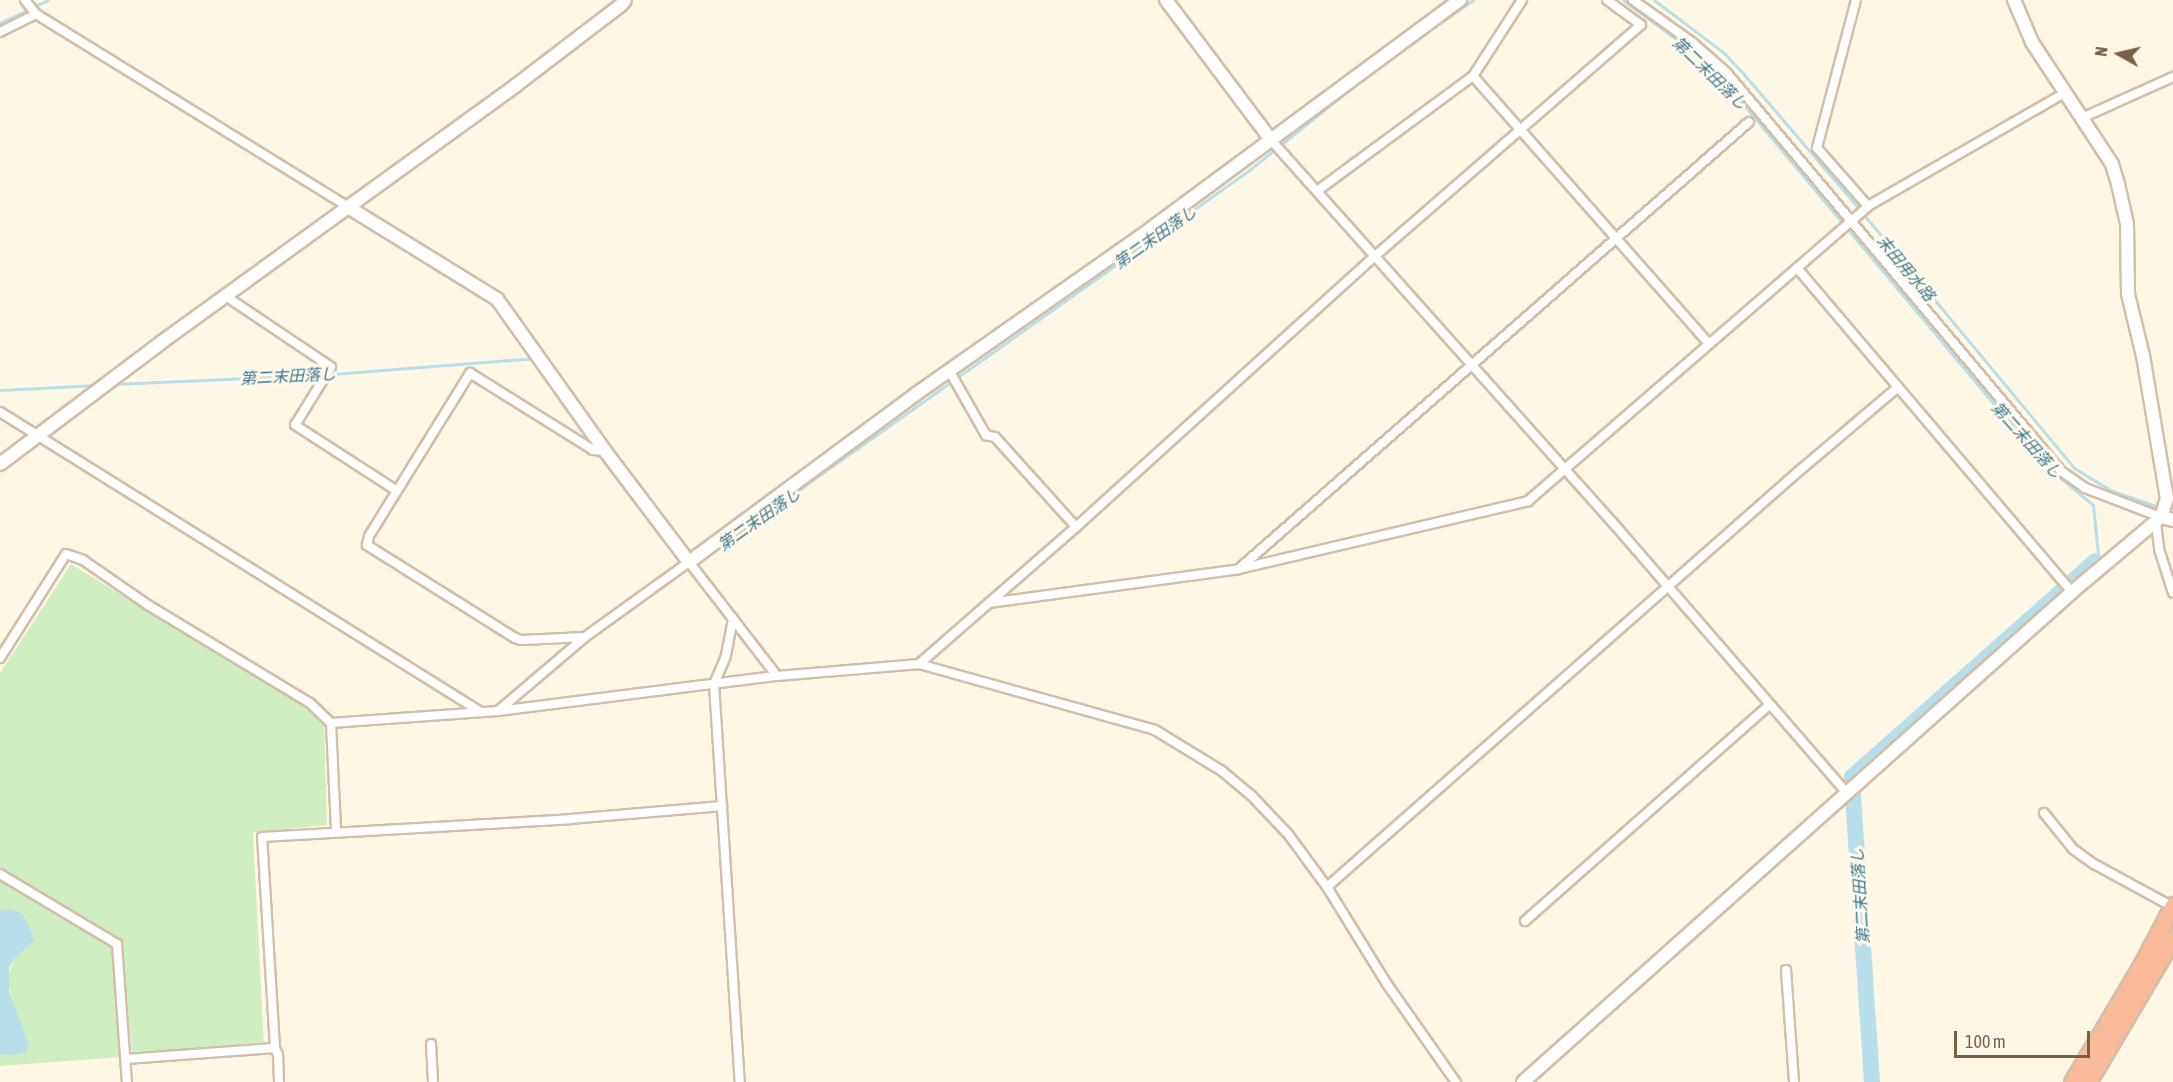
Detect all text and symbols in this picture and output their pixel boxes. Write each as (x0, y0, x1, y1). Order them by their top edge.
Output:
north arrow (2089, 24, 2149, 84)
water label: 第二末田落し (1669, 33, 1751, 113)
text: N (2092, 46, 2111, 57)
water label: 第二末田落し (1110, 202, 1200, 272)
water label: 末田用水路 (1873, 231, 1939, 305)
water label: 第二末田落し (240, 364, 336, 388)
water label: 第二末田落し (1988, 398, 2066, 482)
water label: 第二末田落し (714, 484, 804, 554)
water label: 第二末田落し (1847, 847, 1873, 945)
scale bar (1957, 1019, 2094, 1057)
text: 100 m (1965, 1031, 2006, 1052)

